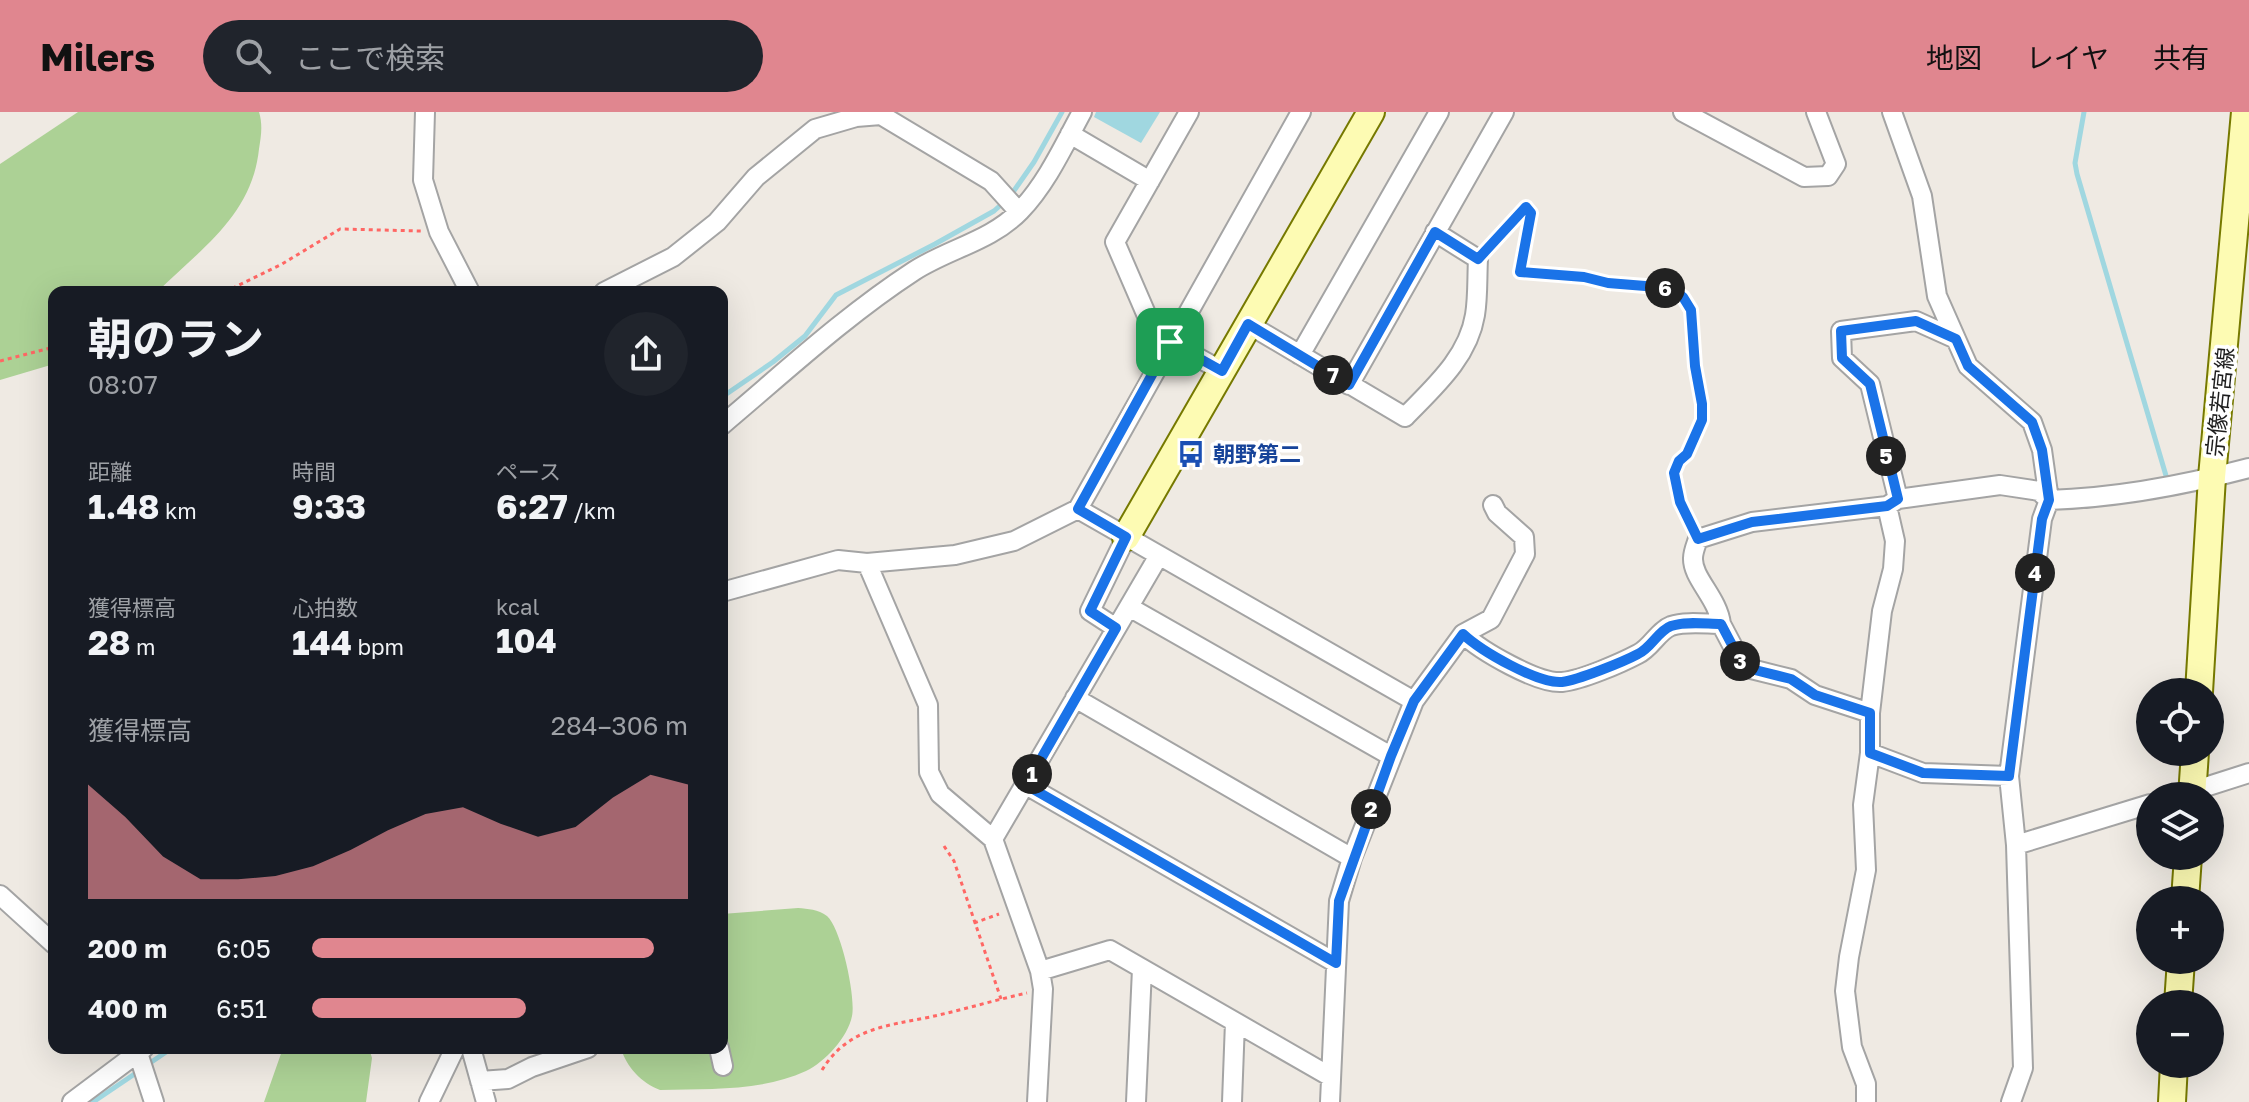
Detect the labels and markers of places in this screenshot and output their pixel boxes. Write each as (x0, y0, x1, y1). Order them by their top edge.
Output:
pin: 6 (1645, 268, 1685, 308)
pin (1136, 308, 1204, 376)
pin: 7 (1313, 355, 1353, 395)
pin: 5 (1866, 436, 1906, 476)
bus stop icon: 朝野第二 (1176, 439, 1206, 469)
place label: 朝野第二 (1213, 440, 1301, 467)
pin: 4 (2015, 553, 2055, 593)
pin: 3 (1720, 641, 1760, 681)
pin: 1 (1012, 754, 1052, 794)
pin: 2 (1351, 789, 1391, 829)

